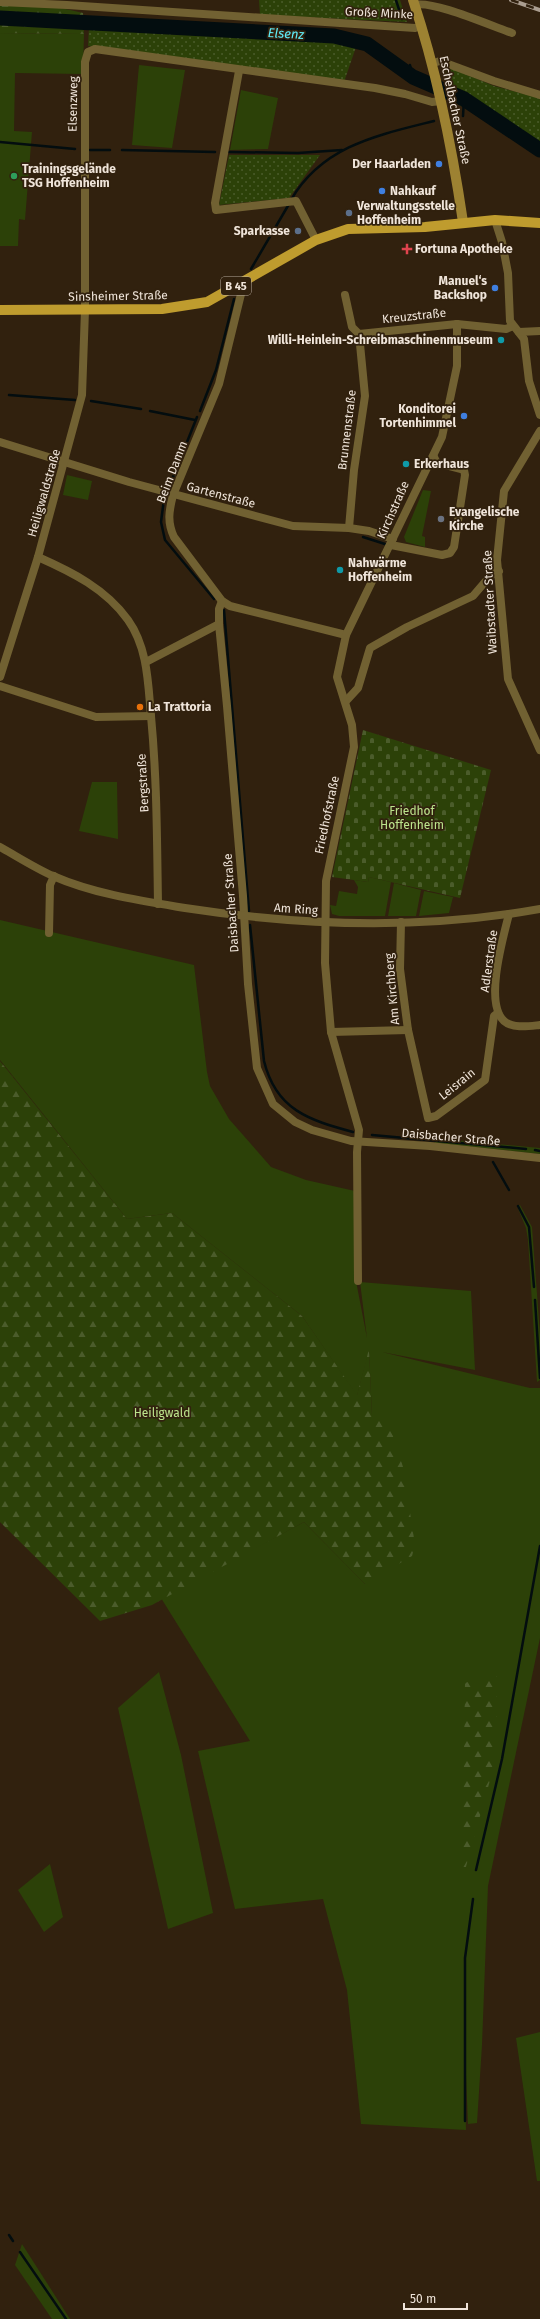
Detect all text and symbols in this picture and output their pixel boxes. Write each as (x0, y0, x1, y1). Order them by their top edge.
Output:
street label: Große Minke (345, 4, 413, 22)
water label: Elsenz (267, 25, 305, 42)
street label: Eschelbacher Straße (437, 54, 473, 166)
street label: Elsenzweg (66, 75, 80, 132)
place label: Der Haarladen (352, 157, 431, 171)
marker: Der Haarladen (434, 159, 444, 169)
place label: Trainingsgelände TSG Hoffenheim (22, 162, 116, 190)
marker: Trainingsgelände TSG Hoffenheim (9, 171, 19, 181)
place label: Nahkauf (390, 184, 437, 198)
marker: Nahkauf (377, 186, 387, 196)
place label: Verwaltungsstelle Hoffenheim (356, 199, 455, 227)
marker: Verwaltungsstelle Hoffenheim (344, 208, 354, 218)
place label: Sparkasse (234, 224, 290, 238)
marker: Sparkasse (293, 226, 303, 236)
place label: Fortuna Apotheke (415, 242, 513, 256)
marker: Fortuna Apotheke (402, 244, 412, 254)
place label: Manuel‘s Backshop (434, 274, 487, 302)
road number: B 45 (221, 277, 251, 295)
marker: Manuel‘s Backshop (490, 283, 500, 293)
street label: Sinsheimer Straße (68, 288, 168, 304)
street label: Kreuzstraße (381, 306, 447, 326)
place label: Willi-Heinlein-Schreibmaschinenmuseum (268, 333, 493, 347)
marker: Willi-Heinlein-Schreibmaschinenmuseum (496, 335, 506, 345)
street label: Brunnenstraße (335, 389, 359, 471)
place label: Konditorei Tortenhimmel (380, 402, 456, 430)
marker: Konditorei Tortenhimmel (459, 411, 469, 421)
street label: Beim Damm (154, 439, 190, 505)
street label: Heiligwaldstraße (25, 447, 63, 539)
place label: Erkerhaus (414, 457, 469, 471)
marker: Erkerhaus (401, 459, 411, 469)
street label: Gartenstraße (185, 479, 257, 511)
street label: Kirchstraße (374, 479, 412, 541)
place label: Evangelische Kirche (449, 505, 520, 533)
marker: Evangelische Kirche (436, 514, 446, 524)
street label: Waibstadter Straße (480, 550, 500, 654)
place label: Nahwärme Hoffenheim (348, 556, 412, 584)
marker: Nahwärme Hoffenheim (335, 565, 345, 575)
place label: La Trattoria (148, 700, 212, 714)
marker: La Trattoria (135, 702, 145, 712)
street label: Bergstraße (134, 753, 152, 813)
street label: Friedhofstraße (312, 775, 342, 855)
park label: Friedhof Hoffenheim (380, 804, 444, 832)
street label: Daisbacher Straße (221, 853, 241, 953)
street label: Am Ring (273, 900, 319, 918)
street label: Adlerstraße (478, 929, 500, 993)
street label: Am Kirchberg (382, 952, 402, 1026)
street label: Leisrain (436, 1065, 478, 1103)
street label: Daisbacher Straße (401, 1126, 501, 1148)
park label: Heiligwald (134, 1406, 190, 1420)
scale bar (404, 2285, 467, 2311)
text: 50 m (410, 2292, 436, 2306)

